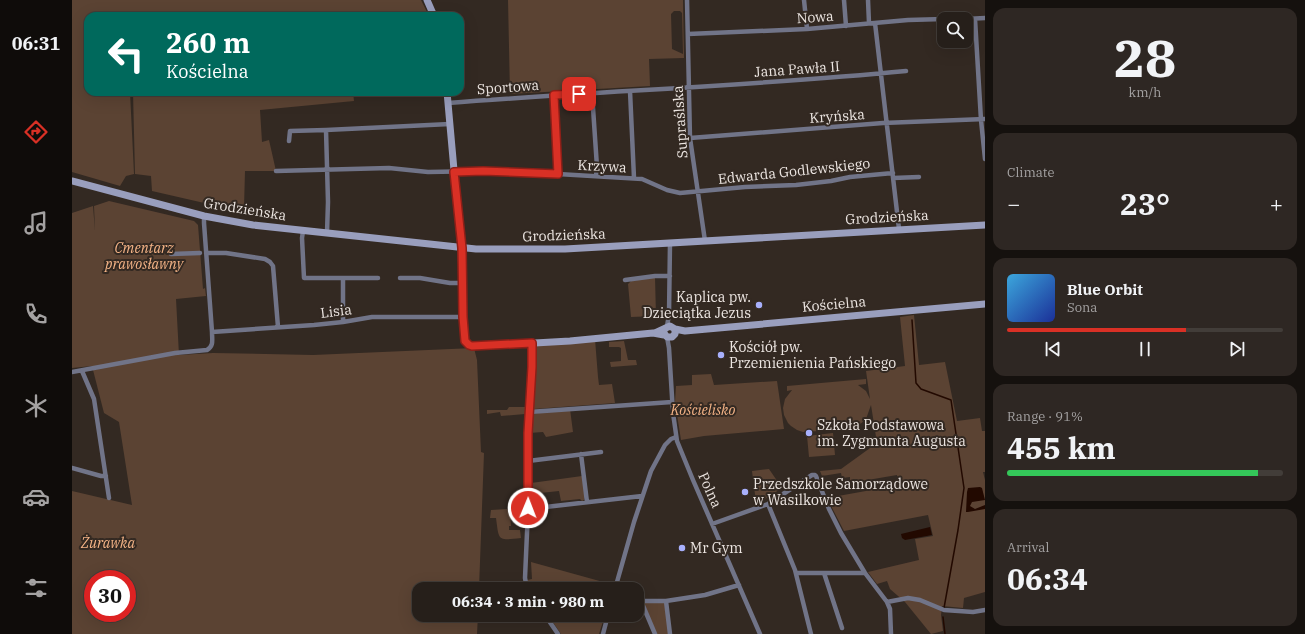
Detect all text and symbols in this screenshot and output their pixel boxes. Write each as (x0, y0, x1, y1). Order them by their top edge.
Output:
street label: Nowa (796, 7, 834, 27)
map controls (937, 12, 973, 48)
button: search (937, 12, 973, 48)
text: 260 m (166, 24, 250, 61)
text: 28 (1114, 24, 1176, 91)
icon: left (100, 28, 152, 80)
text: 06:31 (12, 32, 60, 55)
street label: Jana Pawła II (754, 57, 841, 81)
text: Kościelna (166, 60, 249, 83)
street label: Sportowa (476, 76, 540, 98)
pin (562, 77, 596, 111)
icon: arrive (568, 83, 590, 105)
text: km/h (1129, 84, 1161, 101)
street label: Supraślska (668, 85, 692, 159)
street label: Kryńska (809, 105, 866, 127)
icon: directions (22, 118, 50, 146)
street label: Edwarda Godlewskiego (717, 154, 871, 188)
street label: Krzywa (577, 156, 627, 176)
text: Climate (1007, 164, 1054, 181)
text: 23° (1120, 184, 1170, 223)
text: − (1007, 189, 1020, 218)
text: + (1270, 189, 1283, 218)
street label: Grodzieńska (202, 194, 288, 224)
street label: Grodzieńska (845, 206, 930, 228)
icon: music (22, 209, 50, 237)
street label: Grodzieńska (522, 225, 606, 245)
park label: Cmentarz prawosławny (103, 239, 185, 273)
text: Blue Orbit (1067, 280, 1143, 299)
place label: Kaplica pw. Dzieciątka Jezus (643, 288, 751, 322)
street label: Kościelna (801, 292, 867, 316)
text: Sona (1067, 299, 1097, 316)
icon: phone (22, 300, 50, 328)
street label: Lisia (319, 300, 353, 322)
marker: Kaplica pw. Dzieciątka Jezus (754, 300, 764, 310)
place label: Kościół pw. Przemienienia Pańskiego (729, 338, 896, 372)
icon: previous (1042, 338, 1064, 360)
icon: pause (1134, 338, 1156, 360)
icon: next (1226, 338, 1248, 360)
marker: Kościół pw. Przemienienia Pańskiego (716, 350, 726, 360)
icon: climate (22, 392, 50, 420)
park label: Kościelisko (670, 401, 736, 419)
text: Range · 91% (1007, 408, 1083, 425)
place label: Szkoła Podstawowa im. Zygmunta Augusta (817, 416, 966, 450)
marker: Szkoła Podstawowa im. Zygmunta Augusta (804, 428, 814, 438)
text: 455 km (1007, 428, 1116, 467)
street label: Polna (694, 469, 726, 511)
place label: Przedszkole Samorządowe w Wasilkowie (753, 475, 928, 509)
icon: car (22, 483, 50, 511)
position arrow (507, 487, 549, 529)
marker: Przedszkole Samorządowe w Wasilkowie (740, 487, 750, 497)
park label: Żurawka (80, 534, 135, 552)
place label: Mr Gym (690, 539, 743, 557)
text: Arrival (1007, 539, 1049, 556)
marker: Mr Gym (677, 543, 687, 553)
text: 06:34 (1007, 559, 1088, 598)
speed limit sign: 30 (84, 570, 136, 622)
icon: filters (22, 574, 50, 602)
text: 06:34 · 3 min · 980 m (452, 592, 604, 611)

